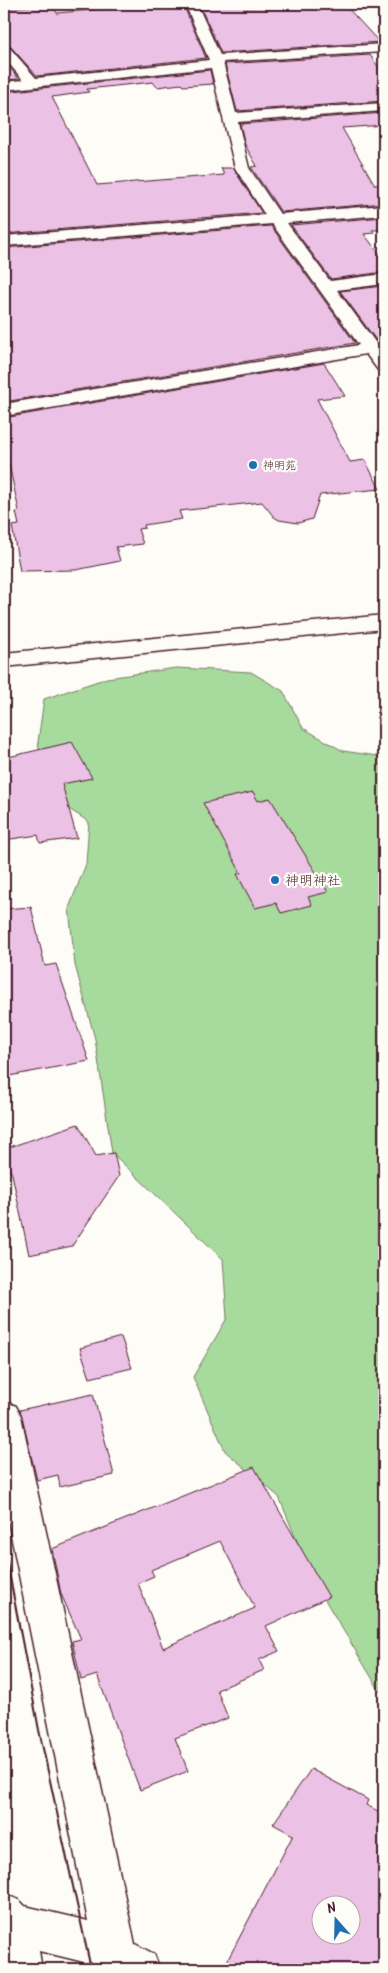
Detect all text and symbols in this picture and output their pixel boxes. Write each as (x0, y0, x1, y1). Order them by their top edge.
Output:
place label: 神明苑 (263, 457, 296, 475)
marker: 神明苑 (247, 459, 259, 471)
place label: 神明神社 (285, 870, 341, 892)
marker: 神明神社 (269, 874, 281, 886)
north arrow (310, 1896, 360, 1946)
text: N (324, 1897, 340, 1921)

